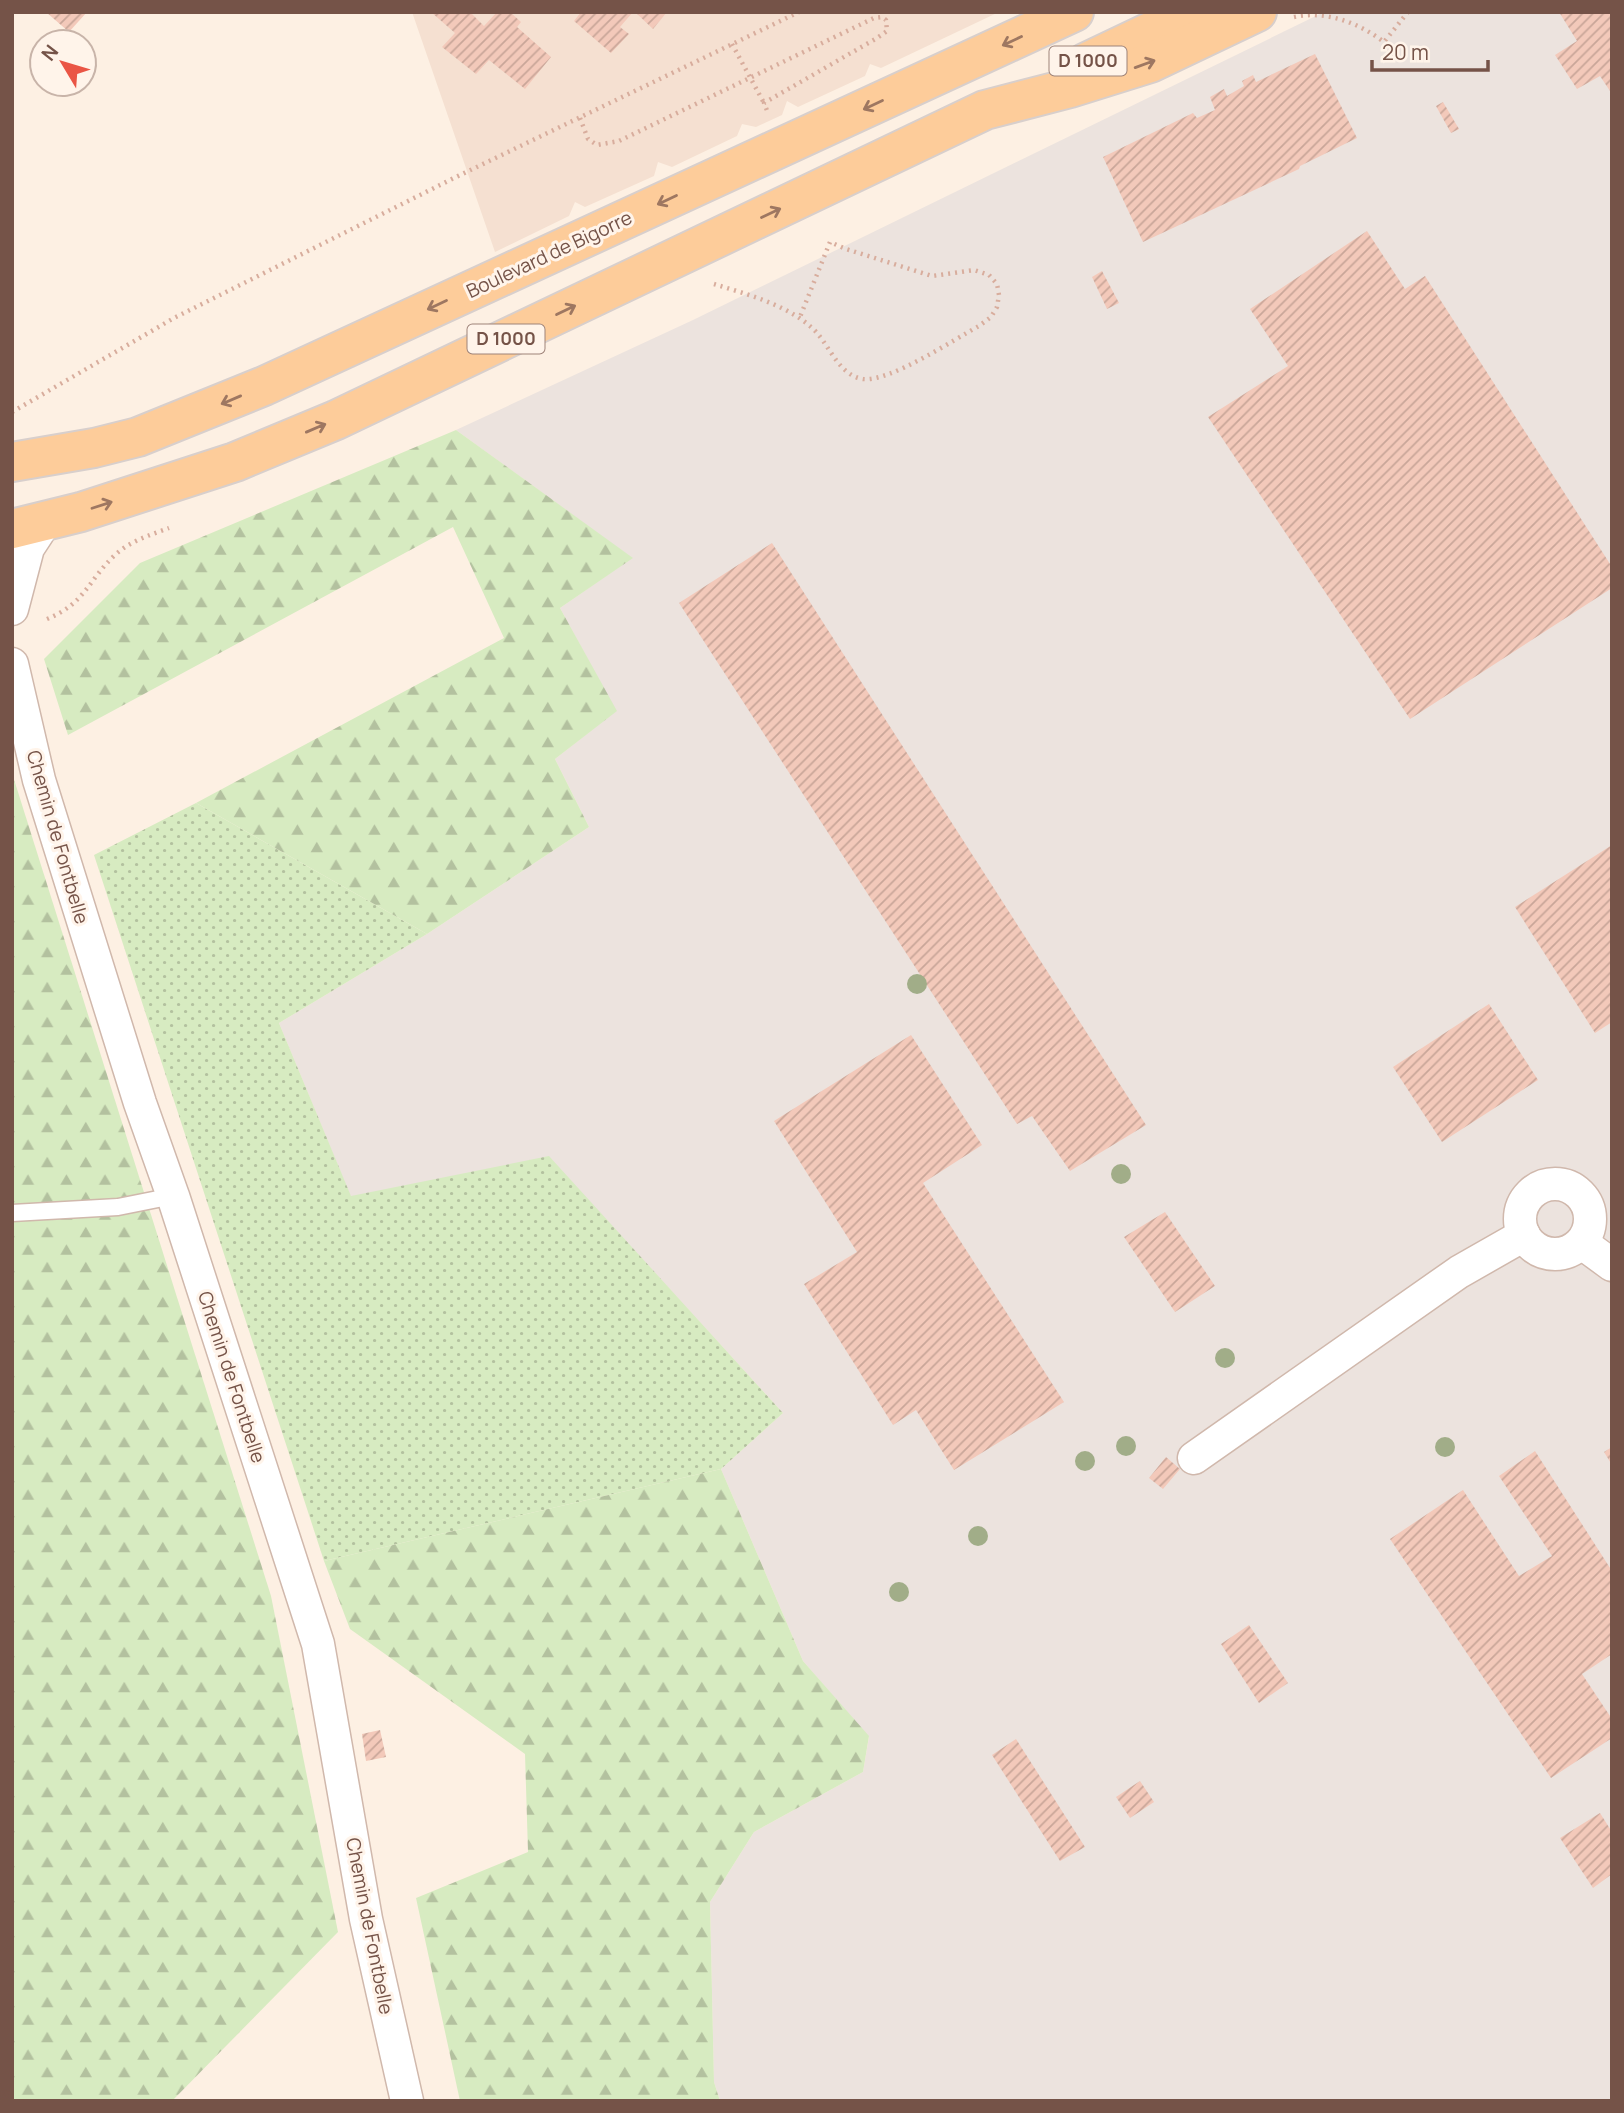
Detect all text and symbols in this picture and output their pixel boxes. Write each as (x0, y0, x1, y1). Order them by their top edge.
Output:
north arrow (28, 28, 98, 98)
scale bar (1372, 28, 1488, 72)
one-way arrow (1002, 35, 1023, 48)
text: 20 m (1382, 38, 1429, 66)
text: N (35, 39, 64, 66)
road number: D 1000 (1050, 46, 1126, 76)
one-way arrow (1133, 57, 1155, 69)
one-way arrow (863, 99, 884, 112)
one-way arrow (656, 194, 678, 207)
street label: Boulevard de Bigorre (462, 204, 636, 304)
one-way arrow (760, 206, 781, 219)
one-way arrow (427, 299, 449, 312)
one-way arrow (555, 303, 576, 316)
road number: D 1000 (468, 324, 544, 354)
one-way arrow (220, 394, 242, 407)
one-way arrow (304, 421, 326, 434)
one-way arrow (90, 498, 112, 511)
street label: Chemin de Fontbelle (21, 747, 95, 927)
street label: Chemin de Fontbelle (192, 1288, 272, 1466)
street label: Chemin de Fontbelle (340, 1836, 400, 2016)

